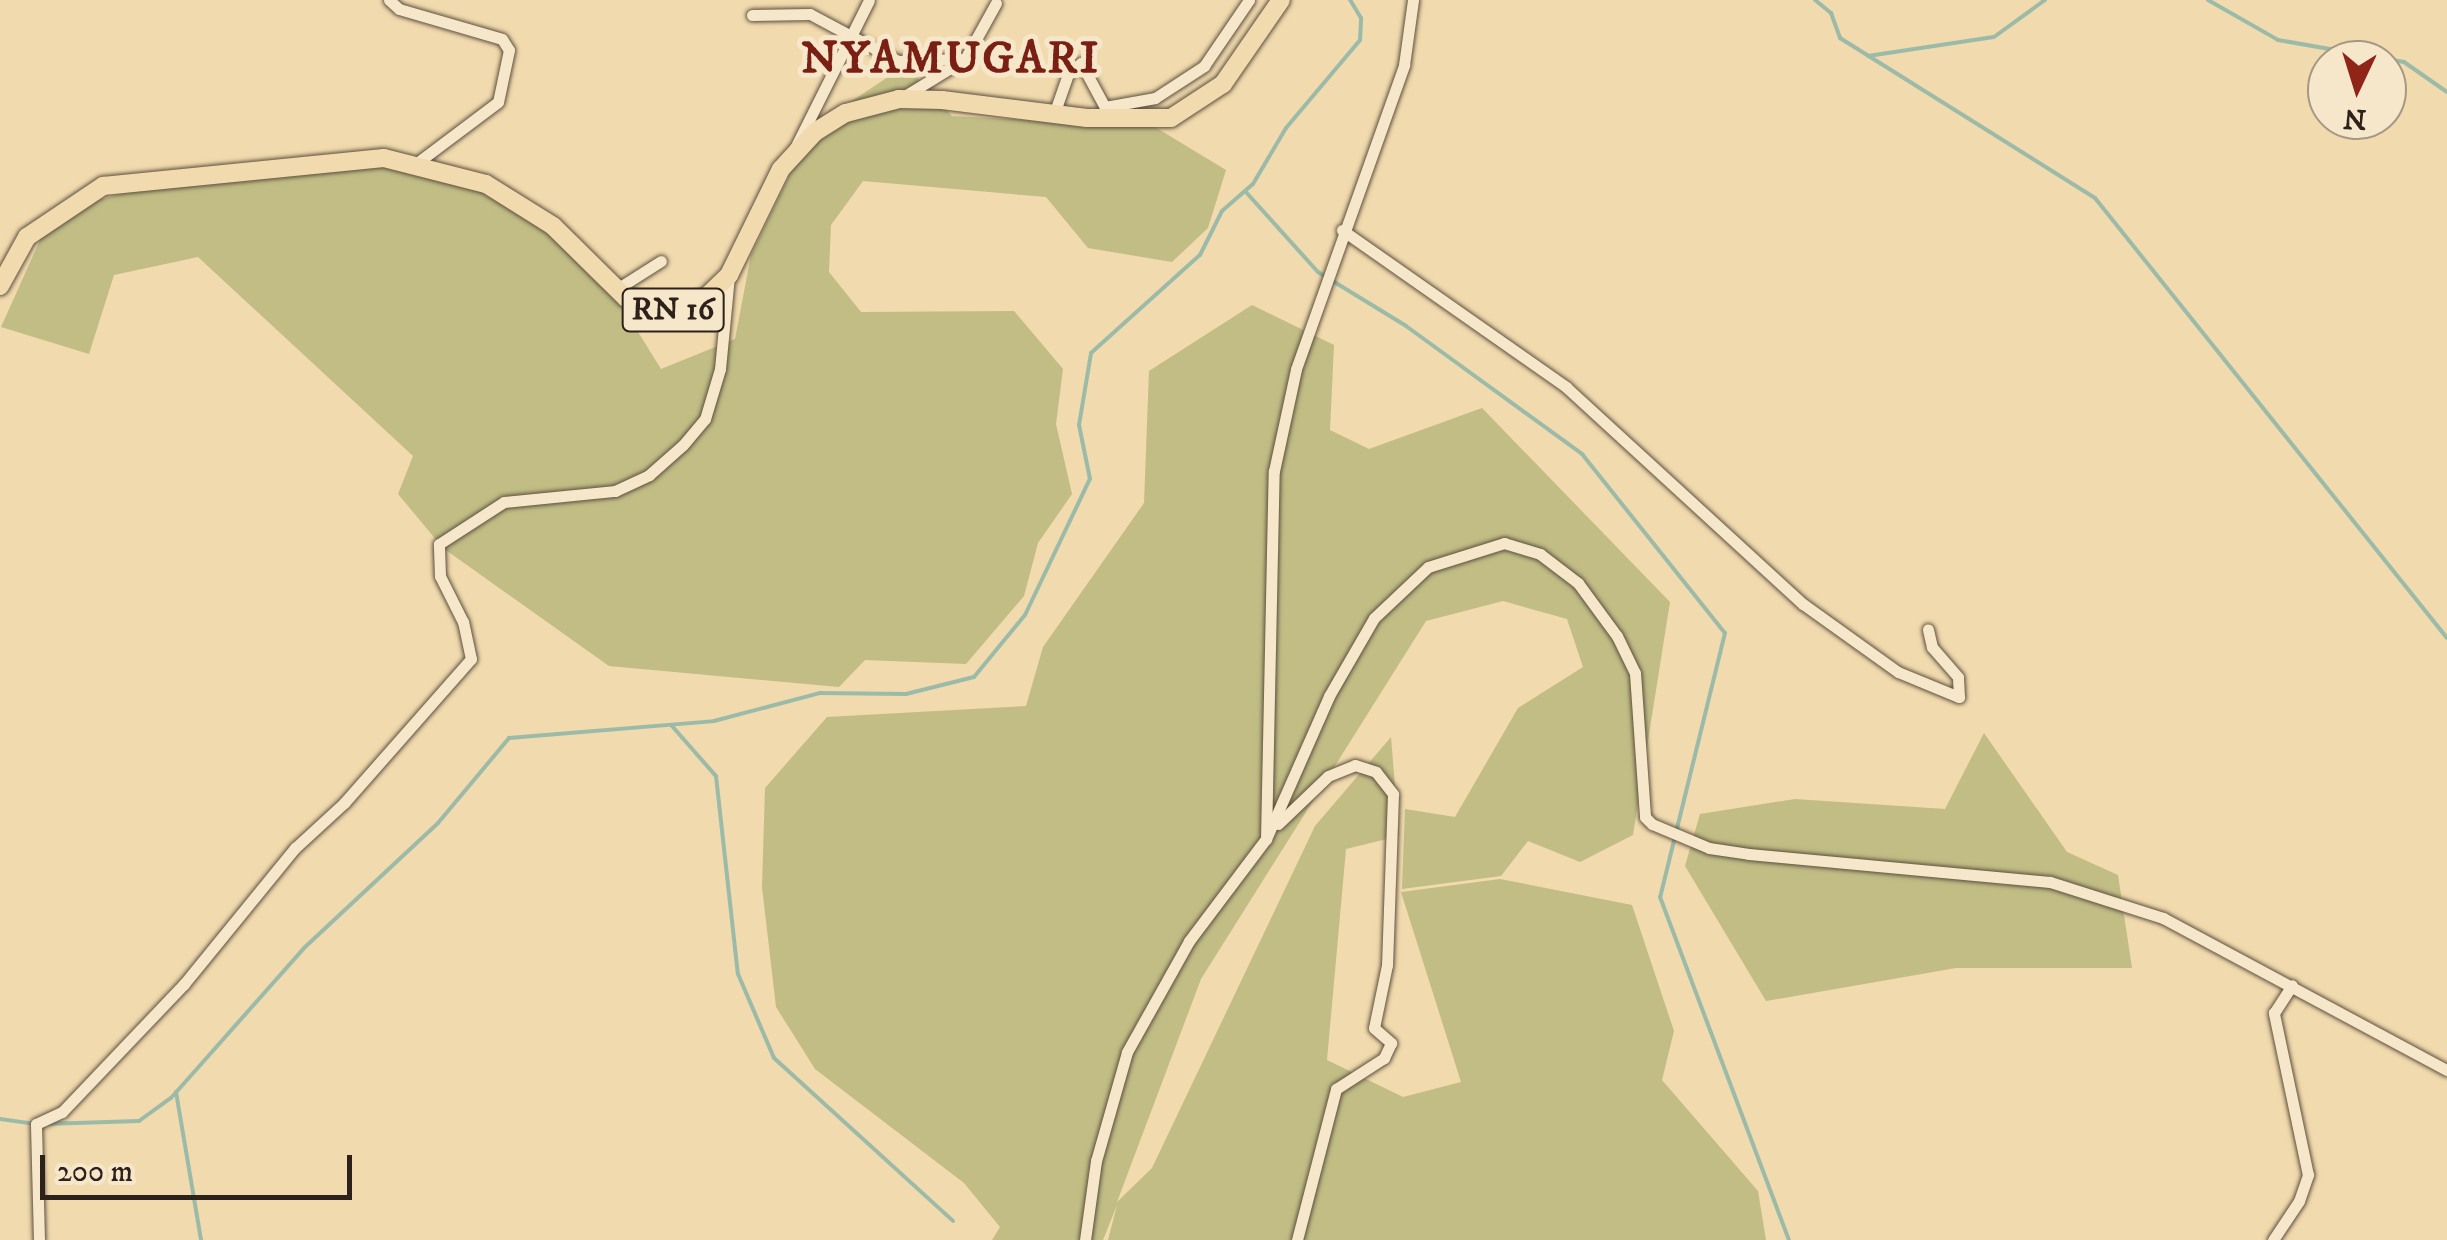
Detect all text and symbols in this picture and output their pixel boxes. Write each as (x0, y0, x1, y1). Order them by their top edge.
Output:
district label: NYAMUGARI (801, 33, 1101, 87)
north arrow (2307, 40, 2407, 140)
text: N (2342, 100, 2368, 137)
road number: RN 16 (620, 283, 726, 337)
scale bar (45, 1135, 358, 1197)
text: 200 m (57, 1154, 133, 1191)

